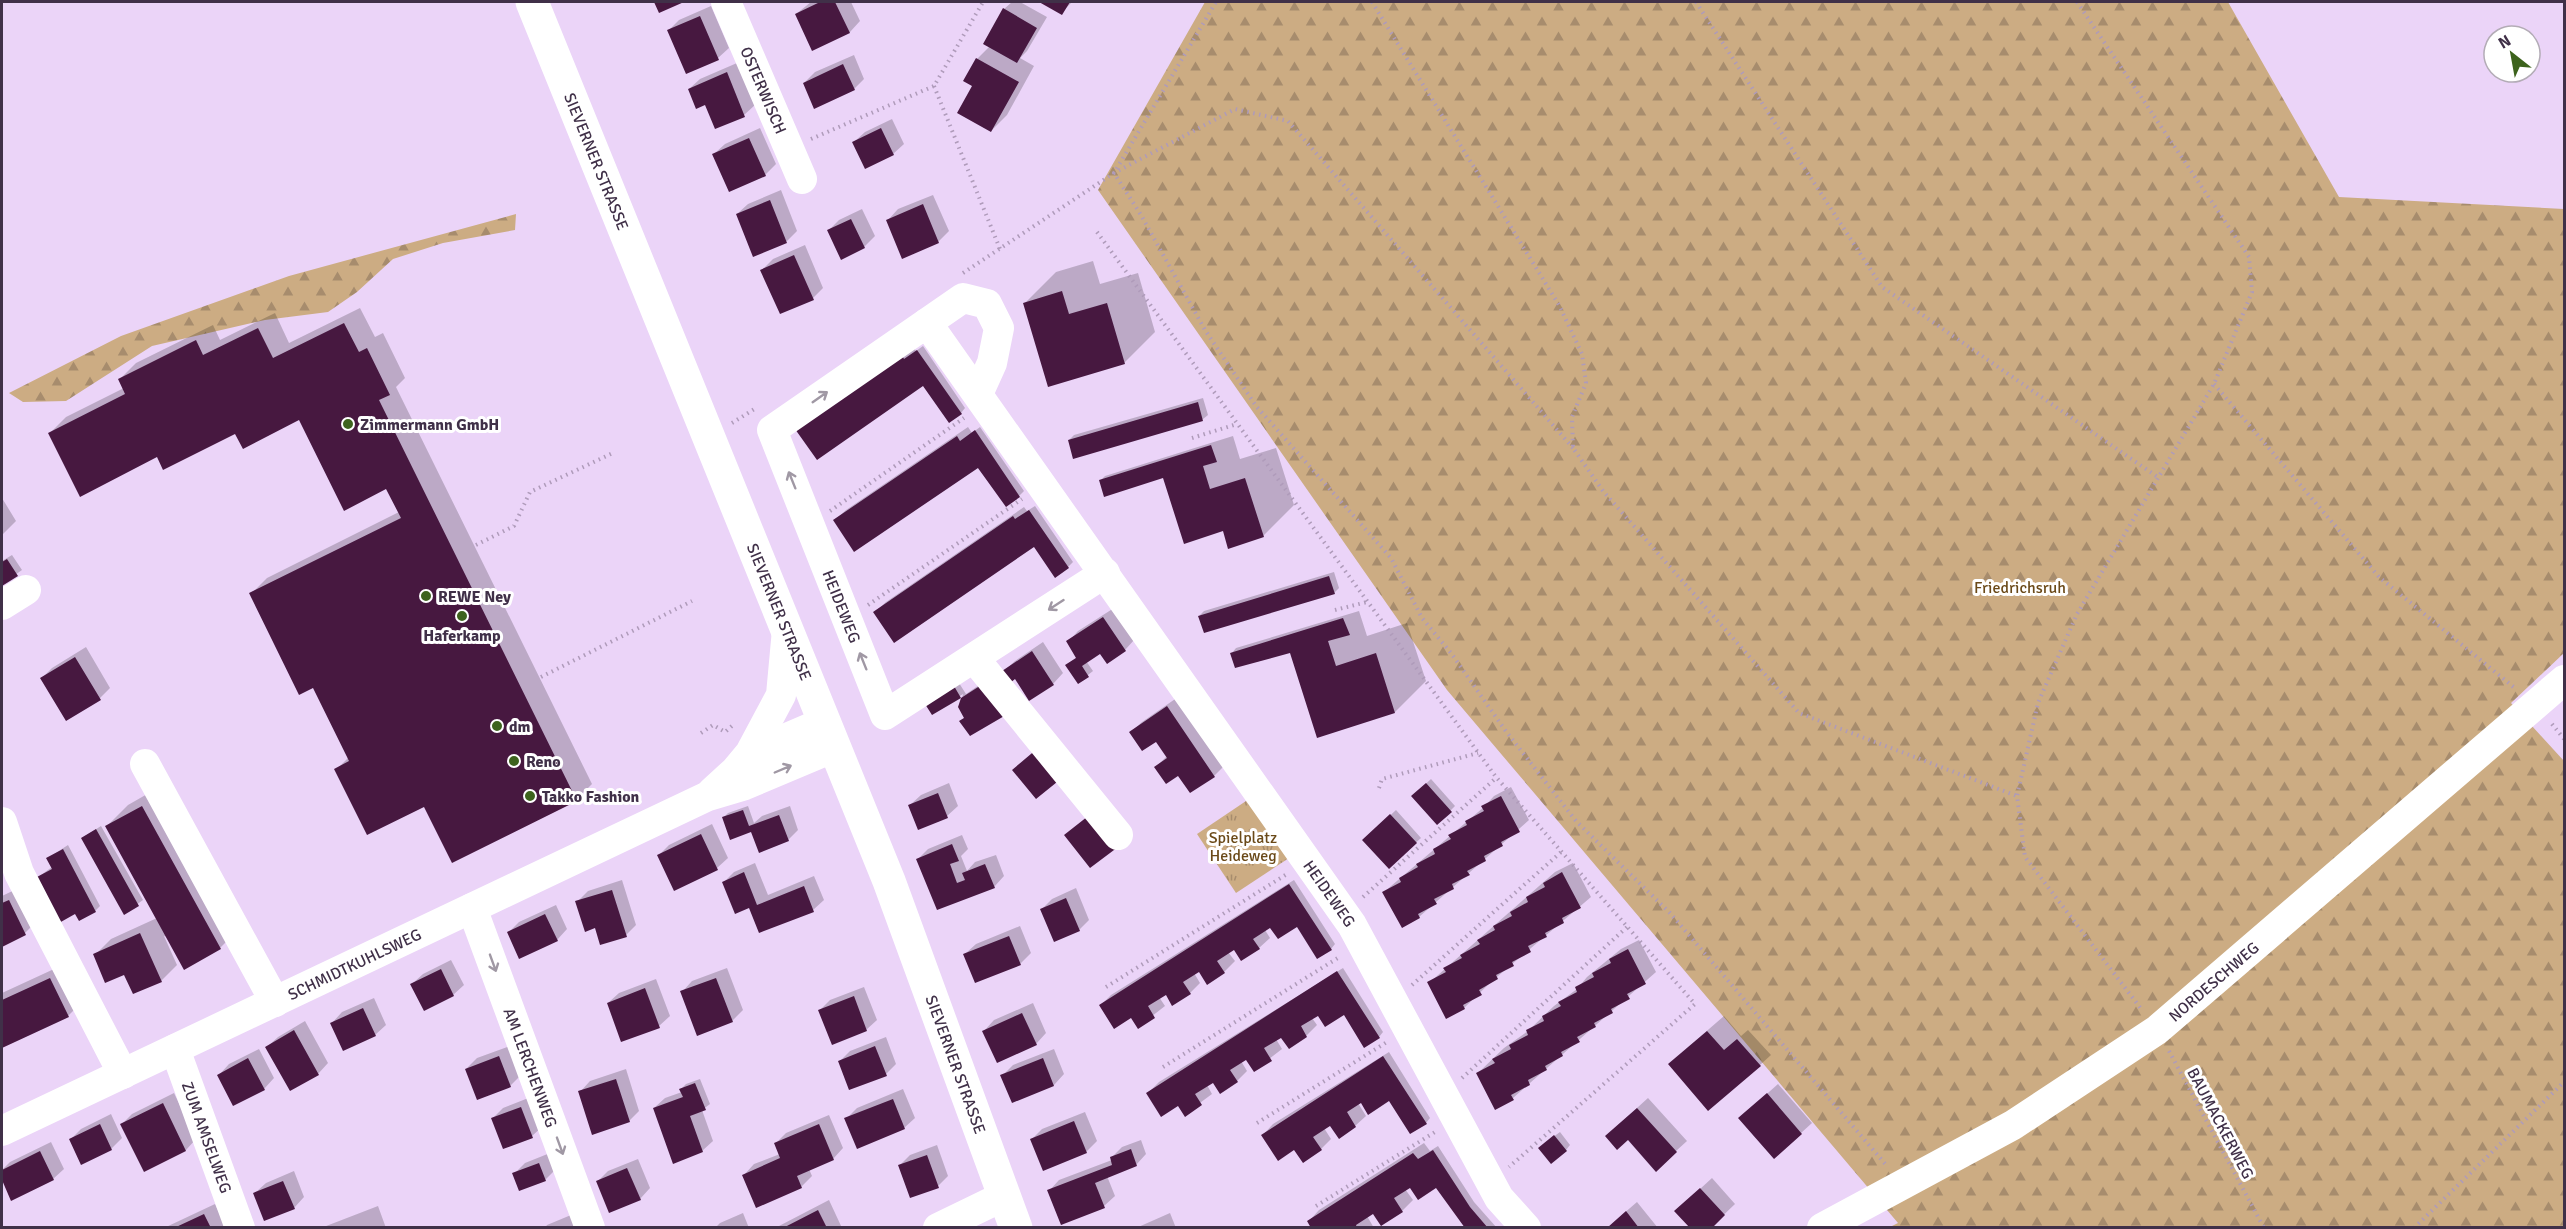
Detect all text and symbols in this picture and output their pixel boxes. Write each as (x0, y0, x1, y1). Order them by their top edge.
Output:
north arrow (2482, 24, 2542, 84)
text: N (2495, 31, 2515, 53)
street label: OSTERWISCH (735, 44, 790, 137)
street label: SIEVERNER STRASSE (559, 90, 633, 233)
one-way arrow (811, 391, 828, 403)
place label: Zimmermann GmbH (360, 415, 499, 435)
marker: Zimmermann GmbH (341, 417, 355, 431)
one-way arrow (785, 471, 796, 489)
street label: SIEVERNER STRASSE (742, 541, 815, 684)
street label: HEIDEWEG (817, 567, 864, 646)
park label: Friedrichsruh (1974, 578, 2066, 598)
place label: REWE Ney (438, 587, 511, 607)
marker: REWE Ney (419, 589, 433, 603)
one-way arrow (1048, 599, 1065, 611)
marker: Haferkamp (455, 609, 469, 623)
place label: Haferkamp (423, 626, 501, 646)
one-way arrow (857, 652, 868, 671)
place label: dm (509, 717, 531, 737)
marker: dm (490, 719, 504, 733)
place label: Reno (526, 752, 561, 772)
marker: Reno (507, 754, 521, 768)
one-way arrow (773, 763, 791, 774)
place label: Takko Fashion (542, 787, 640, 807)
marker: Takko Fashion (523, 789, 537, 803)
park label: Spielplatz Heideweg (1209, 828, 1277, 866)
street label: HEIDEWEG (1298, 857, 1359, 931)
street label: SCHMIDTKUHLSWEG (285, 925, 425, 1005)
street label: NORDESCHWEG (2165, 938, 2263, 1026)
one-way arrow (488, 953, 499, 971)
street label: SIEVERNER STRASSE (921, 993, 990, 1137)
street label: AM LERCHENWEG (499, 1005, 561, 1130)
street label: BAUMACKERWEG (2182, 1065, 2258, 1182)
street label: ZUM AMSELWEG (177, 1079, 236, 1196)
one-way arrow (555, 1136, 566, 1155)

